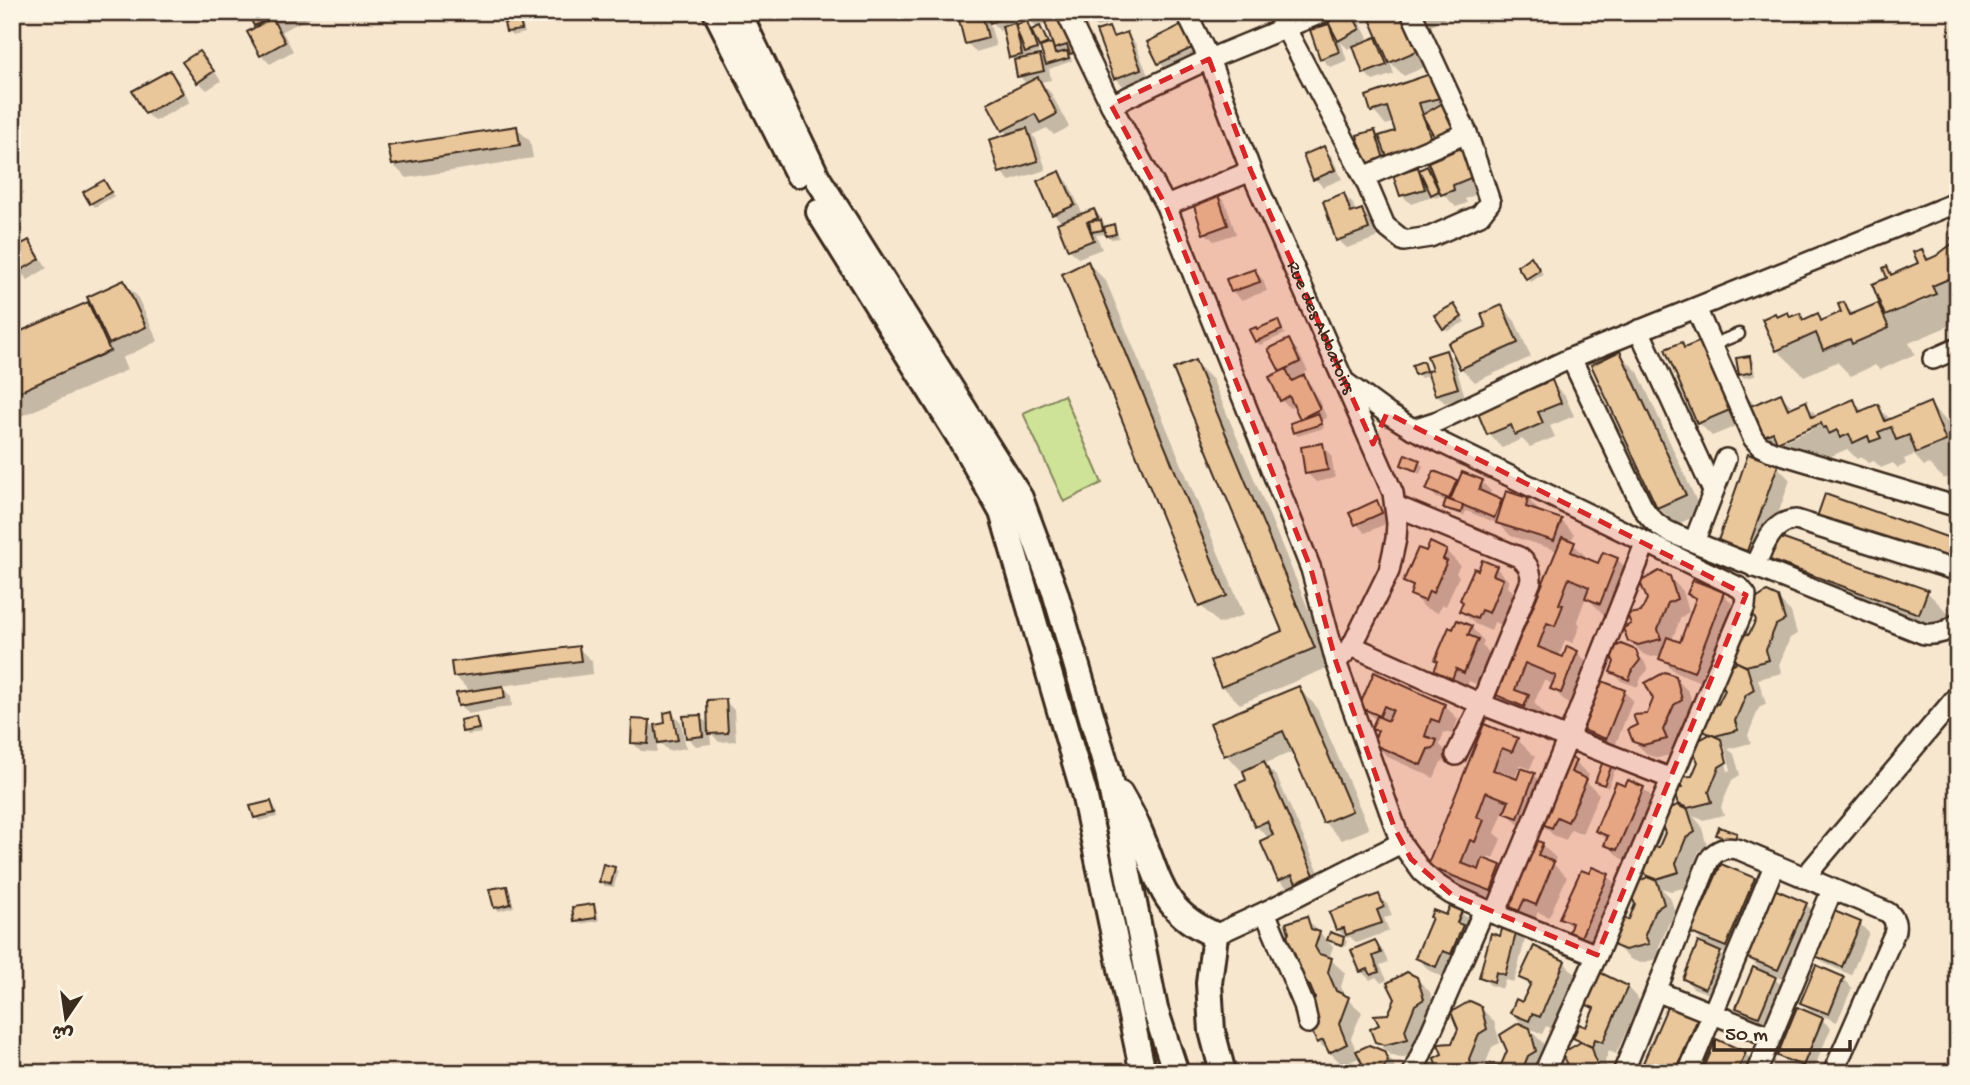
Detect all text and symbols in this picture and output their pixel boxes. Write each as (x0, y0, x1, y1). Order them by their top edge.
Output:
street label: Rue des Abbatoirs (1281, 257, 1360, 398)
north arrow (32, 984, 102, 1054)
scale bar (1714, 1008, 1851, 1052)
text: ش (50, 1018, 76, 1045)
text: 50 m (1725, 1024, 1768, 1049)

